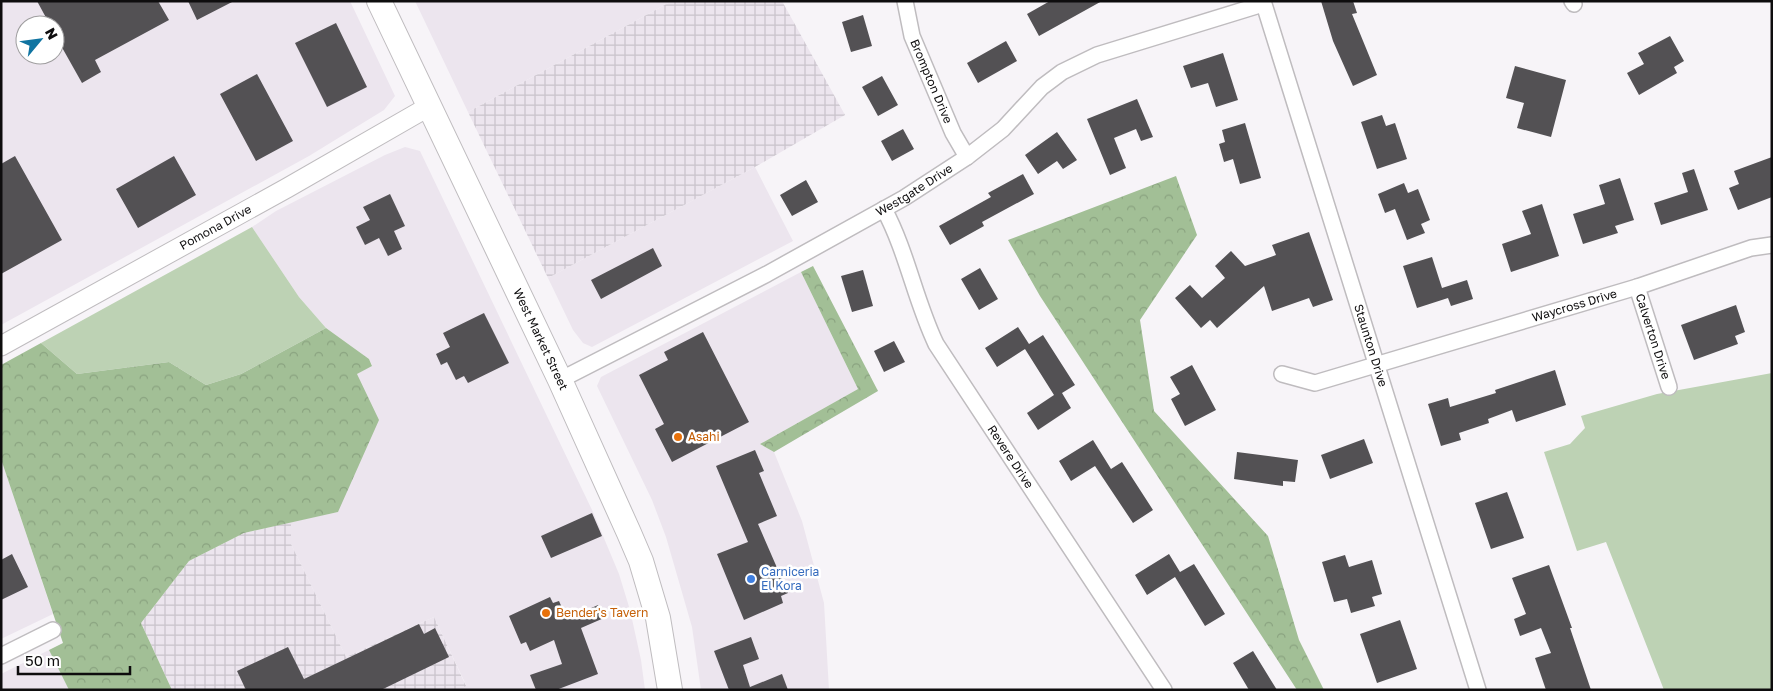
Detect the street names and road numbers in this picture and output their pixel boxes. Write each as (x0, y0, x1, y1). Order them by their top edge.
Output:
street label: Brompton Drive (907, 37, 956, 126)
street label: Westgate Drive (873, 160, 955, 219)
street label: Pomona Drive (177, 201, 254, 253)
street label: Waycross Drive (1530, 285, 1619, 325)
street label: West Market Street (510, 286, 572, 393)
street label: Calverton Drive (1633, 292, 1674, 381)
street label: Staunton Drive (1351, 302, 1391, 389)
street label: Revere Drive (985, 422, 1037, 491)

